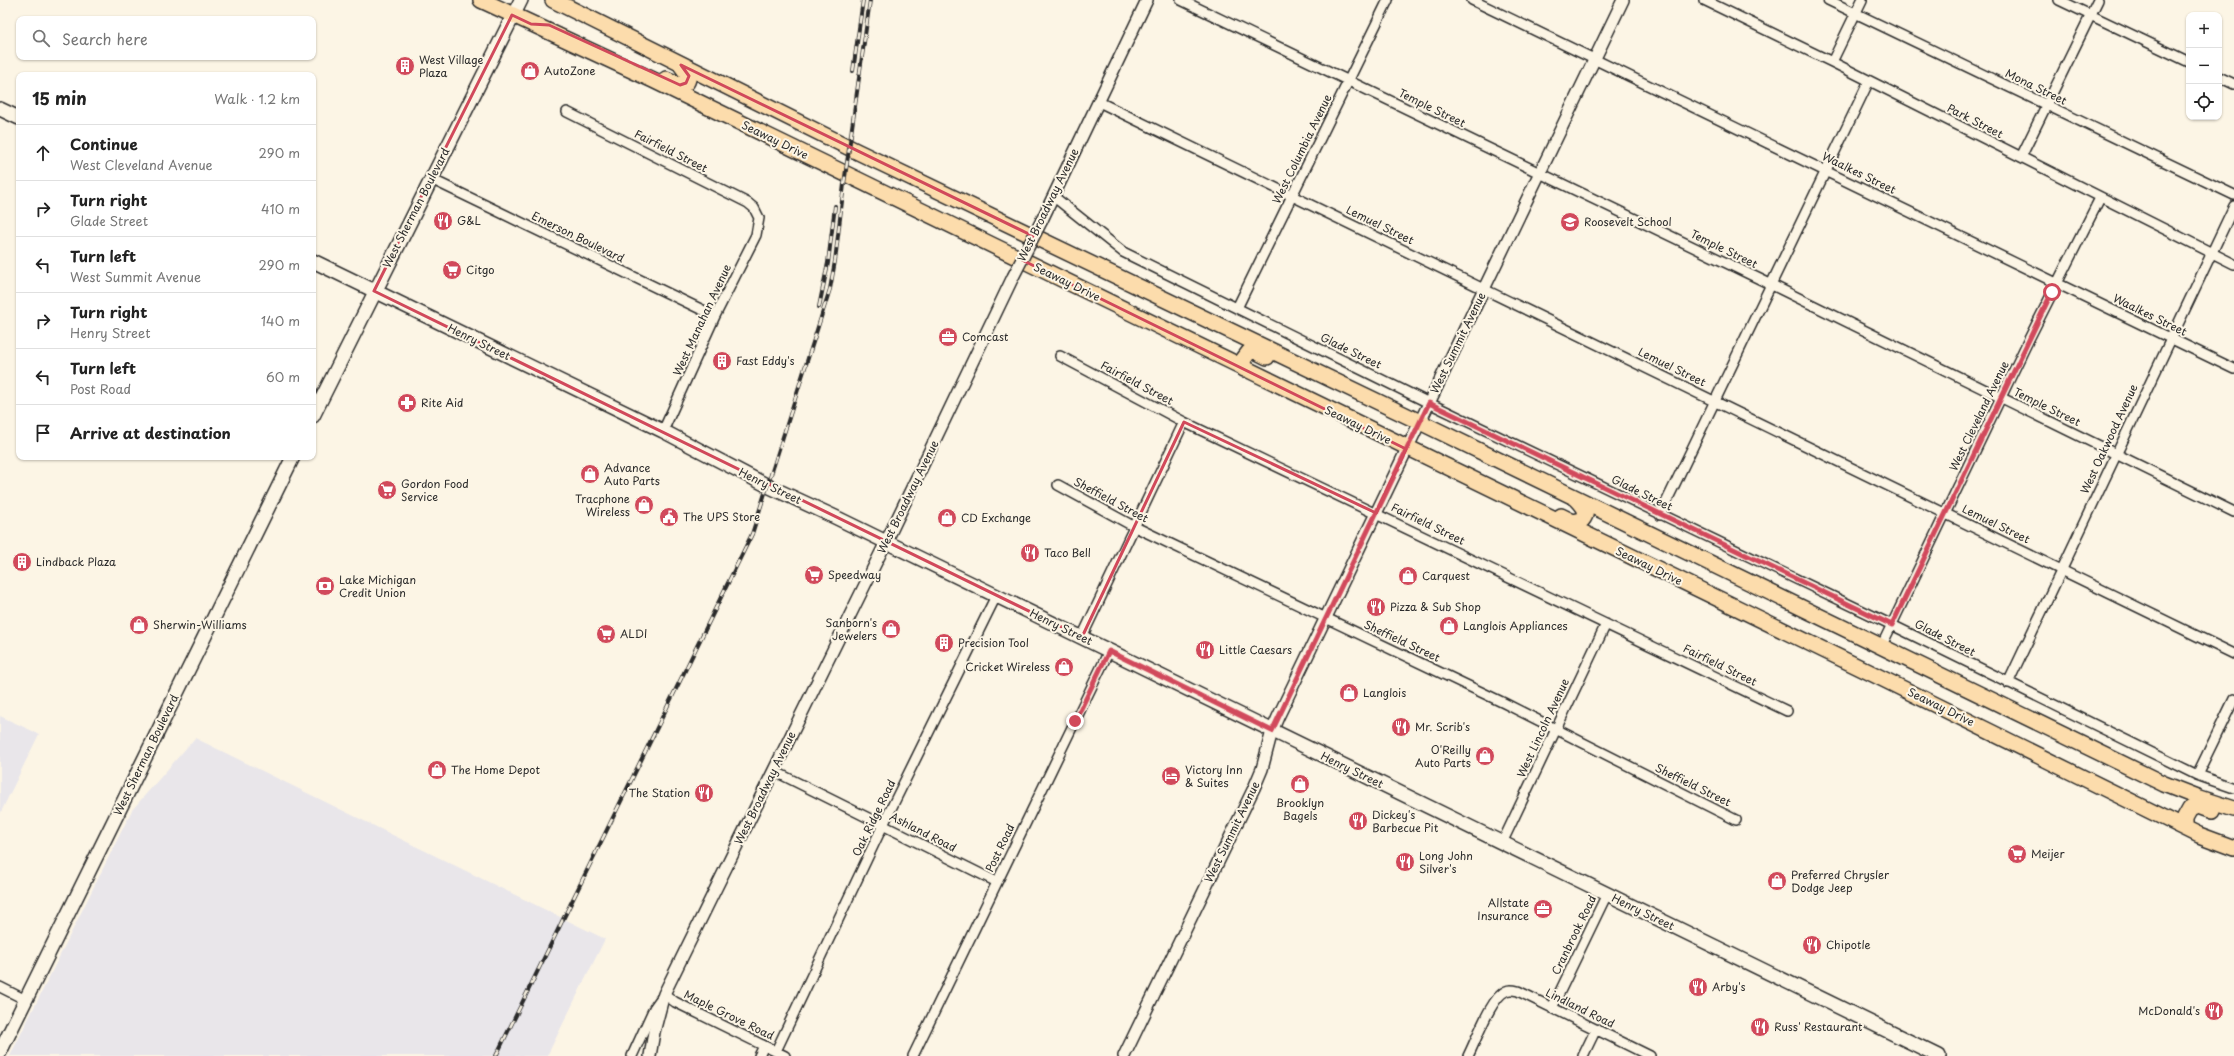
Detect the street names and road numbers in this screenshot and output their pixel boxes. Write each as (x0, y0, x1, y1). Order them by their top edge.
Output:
street label: Mona Street (2003, 64, 2070, 109)
street label: Temple Street (1396, 84, 1468, 131)
street label: West Columbia Avenue (1268, 91, 1335, 206)
street label: Park Street (1944, 99, 2006, 142)
street label: Seaway Drive (739, 116, 812, 163)
street label: Fairfield Street (632, 125, 711, 177)
street label: West Sherman Boulevard (378, 144, 453, 271)
street label: West Broadway Avenue (1013, 145, 1082, 264)
street label: Waalkes Street (1819, 147, 1899, 198)
street label: Lemuel Street (1344, 201, 1417, 248)
street label: Emerson Boulevard (529, 207, 628, 266)
street label: Temple Street (1688, 225, 1760, 272)
street label: Seaway Drive (1031, 258, 1104, 305)
street label: West Manahan Avenue (668, 261, 735, 378)
street label: West Summit Avenue (1426, 289, 1489, 396)
street label: Waalkes Street (2110, 289, 2190, 340)
street label: Henry Street (445, 319, 514, 364)
street label: Glade Street (1318, 328, 1385, 373)
street label: Lemuel Street (1636, 343, 1709, 390)
street label: Fairfield Street (1098, 356, 1177, 409)
street label: West Cleveland Avenue (1944, 358, 2013, 474)
street label: West Oakwood Avenue (2076, 381, 2141, 496)
street label: Temple Street (2011, 383, 2083, 430)
street label: Seaway Drive (1322, 401, 1395, 448)
street label: West Broadway Avenue (873, 437, 942, 556)
street label: Henry Street (736, 463, 805, 508)
street label: Glade Street (1609, 470, 1676, 515)
street label: Sheffield Street (1071, 473, 1152, 527)
street label: Fairfield Street (1389, 498, 1468, 549)
street label: Lemuel Street (1960, 500, 2033, 547)
street label: Seaway Drive (1613, 542, 1686, 589)
street label: Henry Street (1027, 604, 1096, 649)
street label: Sheffield Street (1361, 615, 1444, 666)
street label: Glade Street (1912, 615, 1979, 660)
street label: Fairfield Street (1681, 639, 1760, 690)
street label: West Lincoln Avenue (1512, 675, 1573, 780)
street label: Seaway Drive (1905, 683, 1978, 730)
street label: West Sherman Boulevard (109, 691, 182, 818)
street label: West Broadway Avenue (730, 728, 799, 847)
street label: Henry Street (1318, 747, 1387, 792)
street label: Sheffield Street (1652, 759, 1734, 810)
street label: Oak Ridge Road (848, 777, 899, 859)
street label: West Summit Avenue (1200, 778, 1263, 885)
street label: Ashland Road (887, 807, 960, 856)
street label: Post Road (981, 821, 1019, 875)
street label: Henry Street (1609, 889, 1678, 934)
street label: Cranbrook Road (1547, 892, 1600, 977)
street label: Lindland Road (1543, 984, 1617, 1032)
street label: Maple Grove Road (681, 985, 778, 1044)

